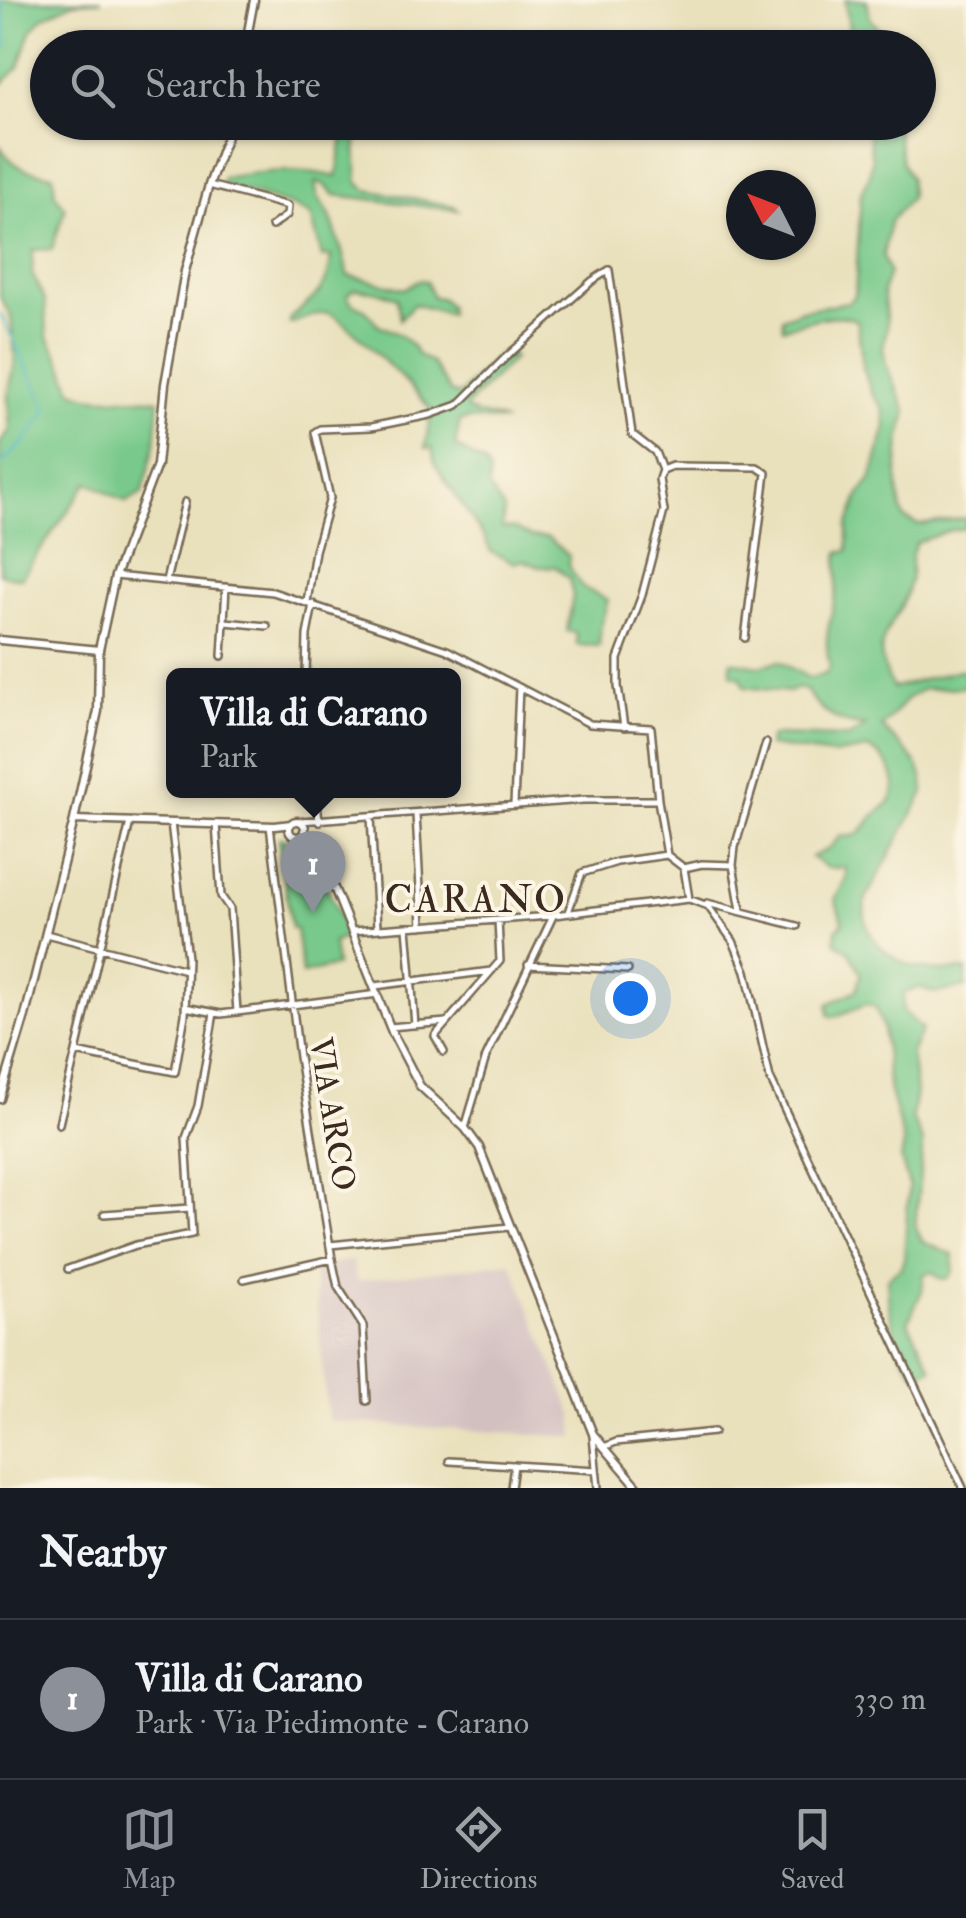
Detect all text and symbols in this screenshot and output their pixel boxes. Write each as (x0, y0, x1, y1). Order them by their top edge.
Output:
search box (30, 30, 936, 140)
icon: search (65, 58, 120, 113)
text: Search here (145, 61, 321, 109)
north arrow (726, 170, 816, 260)
popup (166, 668, 461, 798)
text: Villa di Carano (200, 689, 427, 737)
text: Park (200, 737, 258, 777)
pin: 1 (280, 830, 346, 913)
district label: CARANO (385, 876, 567, 924)
your location (605, 973, 656, 1024)
street label: VIA ARCO (300, 1035, 364, 1193)
text: Nearby (40, 1527, 166, 1579)
text: Villa di Carano (135, 1655, 363, 1703)
text: 1 (67, 1679, 78, 1719)
text: 330 m (853, 1679, 926, 1719)
text: Park · Via Piedimonte - Carano (135, 1703, 529, 1743)
tab: Map (122, 1802, 177, 1897)
tab: Directions (420, 1802, 537, 1897)
tab: Saved (780, 1802, 844, 1897)

